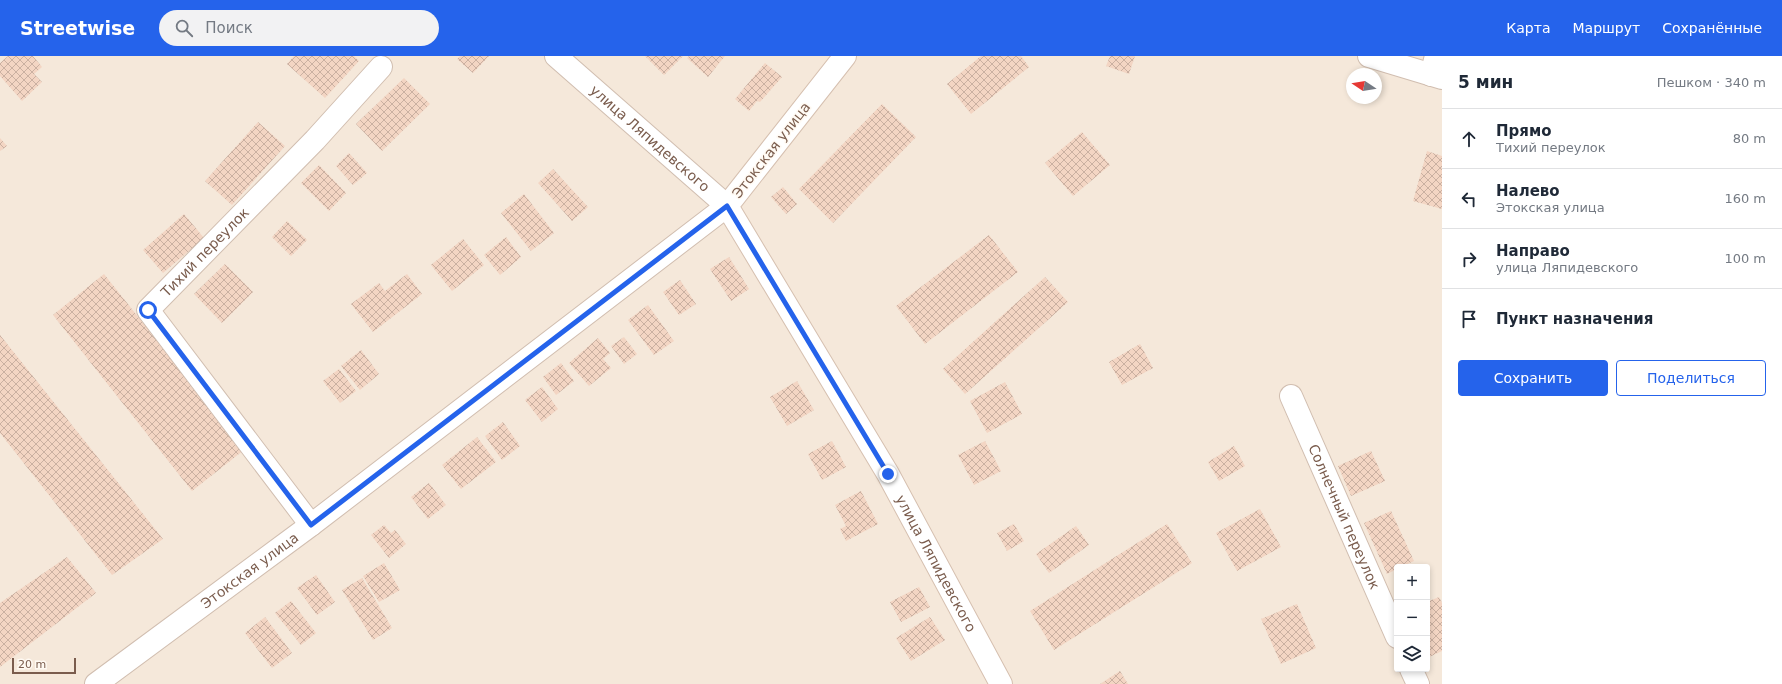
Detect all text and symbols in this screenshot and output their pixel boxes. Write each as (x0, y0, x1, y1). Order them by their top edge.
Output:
search box (159, 10, 439, 46)
text: Streetwise (20, 17, 135, 39)
icon: search (173, 17, 195, 39)
text: Поиск (205, 19, 253, 37)
text: Карта (1506, 20, 1550, 36)
text: Маршрут (1572, 20, 1640, 36)
text: Сохранённые (1662, 20, 1762, 36)
north arrow (1346, 68, 1382, 104)
text: 5 мин (1458, 72, 1513, 92)
text: Пешком · 340 m (1657, 75, 1766, 90)
street label: улица Ляпидевского (587, 82, 713, 195)
street label: Этокская улица (729, 99, 813, 201)
text: Прямо (1496, 122, 1552, 140)
icon: ahead (1458, 128, 1480, 150)
text: 80 m (1733, 131, 1766, 146)
text: Тихий переулок (1496, 140, 1606, 155)
text: Налево (1496, 182, 1560, 200)
icon: left (1458, 188, 1480, 210)
text: 160 m (1724, 191, 1766, 206)
text: Этокская улица (1496, 200, 1605, 215)
street label: Тихий переулок (157, 204, 252, 301)
text: Направо (1496, 242, 1570, 260)
icon: right (1458, 248, 1480, 270)
text: 100 m (1724, 251, 1766, 266)
text: улица Ляпидевского (1496, 260, 1638, 275)
route start (139, 301, 157, 319)
icon: arrive (1458, 308, 1480, 330)
text: Пункт назначения (1496, 310, 1653, 328)
button: Сохранить (1458, 360, 1608, 396)
button: Поделиться (1616, 360, 1766, 396)
street label: Солнечный переулок (1305, 442, 1383, 592)
route end (879, 465, 897, 483)
street label: улица Ляпидевского (893, 492, 979, 635)
street label: Этокская улица (198, 529, 301, 612)
map controls (1394, 564, 1430, 672)
button: + (1394, 564, 1430, 600)
button: − (1394, 600, 1430, 636)
button: layers (1394, 636, 1430, 672)
scale bar (12, 656, 76, 675)
text: 20 m (18, 658, 46, 671)

